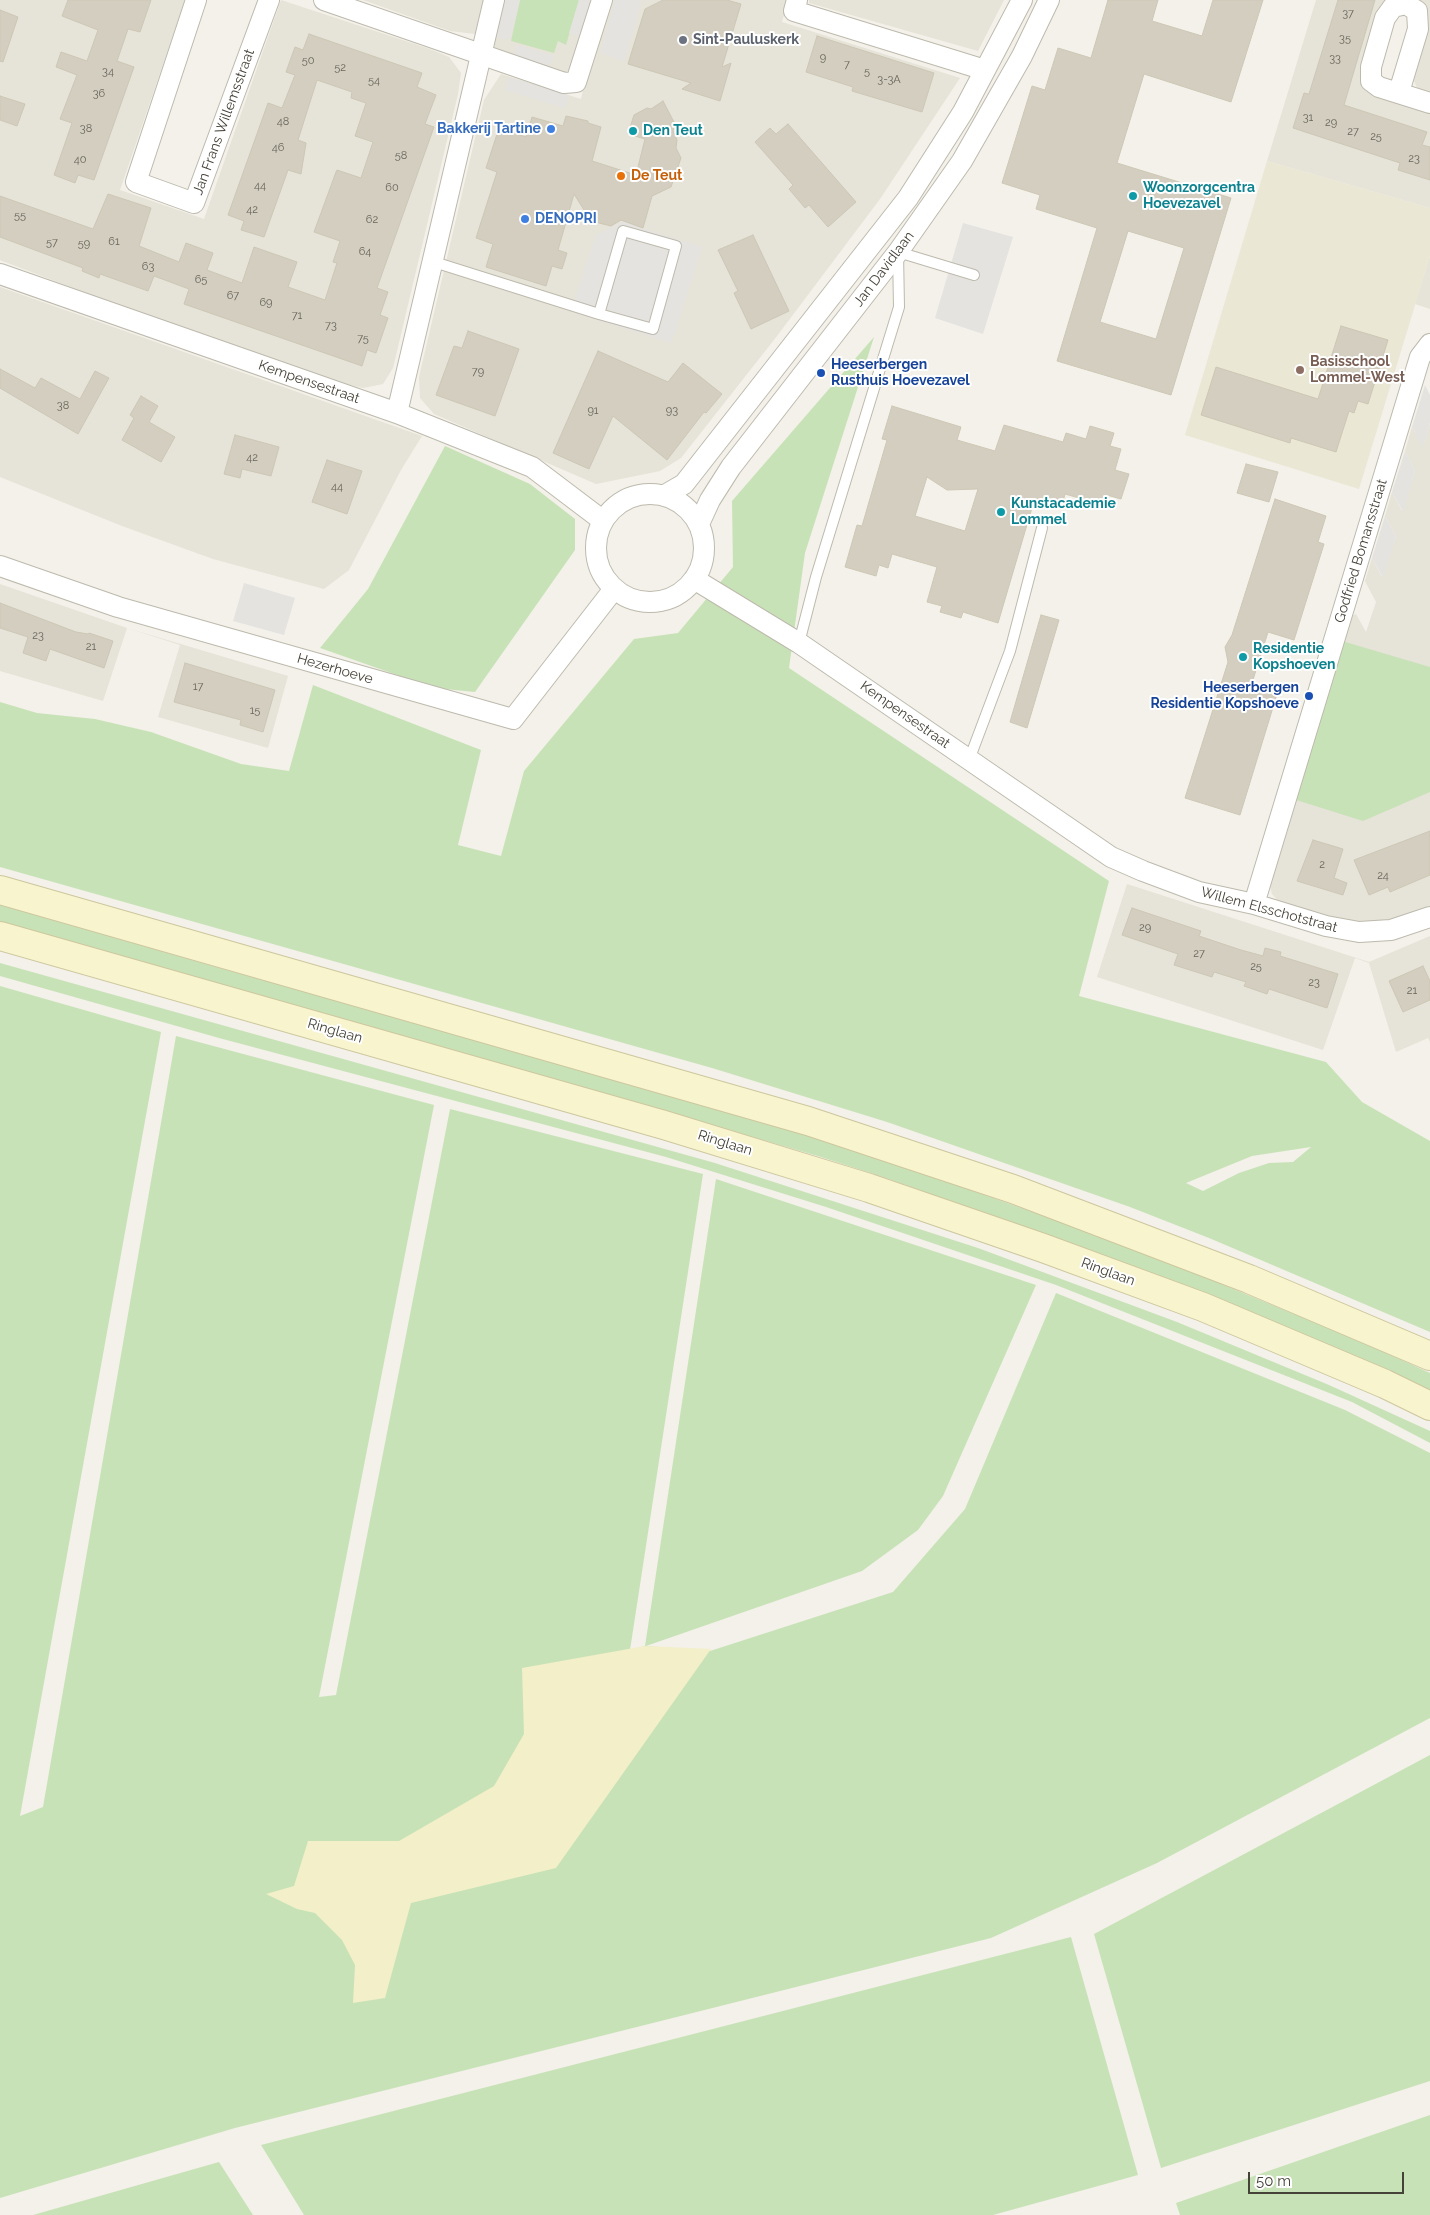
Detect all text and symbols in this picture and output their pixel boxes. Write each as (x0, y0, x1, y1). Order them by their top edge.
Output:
house number: 37 (1342, 7, 1354, 21)
place label: Sint-Pauluskerk (693, 32, 799, 48)
house number: 35 (1339, 32, 1351, 46)
marker: Sint-Pauluskerk (677, 34, 689, 46)
street label: Jan Frans Willemsstraat (190, 47, 258, 197)
house number: 9 (820, 51, 826, 65)
house number: 33 (1329, 52, 1341, 66)
house number: 50 (302, 54, 314, 68)
house number: 7 (844, 58, 850, 72)
house number: 52 (334, 61, 346, 75)
house number: 34 (102, 65, 114, 79)
house number: 5 (864, 65, 870, 79)
house number: 3-3A (877, 73, 901, 87)
house number: 54 (368, 74, 380, 88)
house number: 36 (93, 87, 105, 101)
house number: 31 (1303, 111, 1313, 125)
house number: 48 (277, 115, 289, 129)
house number: 29 (1325, 116, 1337, 130)
place label: Bakkerij Tartine (437, 121, 541, 137)
house number: 38 (80, 122, 92, 136)
marker: Bakkerij Tartine (545, 123, 557, 135)
place label: Den Teut (643, 123, 703, 139)
marker: Den Teut (627, 125, 639, 137)
house number: 27 (1347, 125, 1359, 139)
house number: 25 (1370, 130, 1382, 144)
house number: 46 (272, 141, 284, 155)
house number: 58 (395, 149, 407, 163)
house number: 23 (1408, 152, 1420, 166)
house number: 40 (74, 153, 86, 167)
place label: De Teut (631, 168, 682, 184)
marker: De Teut (615, 170, 627, 182)
house number: 44 (254, 179, 266, 193)
place label: Woonzorgcentra Hoevezavel (1143, 180, 1255, 212)
house number: 60 (385, 181, 399, 195)
marker: Woonzorgcentra Hoevezavel (1127, 190, 1139, 202)
house number: 42 (246, 203, 258, 217)
house number: 55 (14, 209, 26, 223)
place label: DENOPRI (535, 211, 597, 227)
house number: 62 (366, 213, 378, 227)
marker: DENOPRI (519, 213, 531, 225)
street label: Jan Davidlaan (850, 228, 918, 310)
house number: 61 (108, 235, 120, 249)
house number: 57 (46, 236, 58, 250)
house number: 59 (78, 237, 90, 251)
house number: 64 (359, 245, 371, 259)
house number: 63 (142, 260, 154, 274)
house number: 65 (195, 273, 207, 287)
house number: 67 (227, 289, 239, 303)
house number: 69 (259, 296, 273, 310)
house number: 71 (292, 309, 302, 323)
house number: 73 (325, 319, 337, 333)
house number: 75 (357, 332, 369, 346)
place label: Basisschool Lommel-West (1310, 354, 1405, 387)
street label: Kempensestraat (256, 357, 362, 407)
place label: Heeserbergen Rusthuis Hoevezavel (831, 357, 970, 390)
marker: Basisschool Lommel-West (1294, 364, 1306, 376)
house number: 79 (472, 365, 484, 379)
marker: Heeserbergen Rusthuis Hoevezavel (815, 367, 827, 379)
house number: 38 (57, 399, 69, 413)
house number: 91 (587, 404, 599, 418)
house number: 93 (666, 404, 678, 418)
house number: 42 (246, 451, 258, 465)
street label: Godfried Bomansstraat (1331, 477, 1391, 625)
house number: 44 (331, 480, 343, 494)
place label: Kunstacademie Lommel (1011, 496, 1116, 528)
marker: Kunstacademie Lommel (995, 506, 1007, 518)
house number: 23 (32, 629, 44, 643)
house number: 21 (86, 640, 96, 654)
place label: Residentie Kopshoeven (1253, 641, 1336, 674)
street label: Hezerhoeve (295, 650, 375, 688)
marker: Residentie Kopshoeven (1237, 651, 1249, 663)
street label: Kempensestraat (857, 678, 953, 752)
house number: 17 (193, 680, 203, 694)
place label: Heeserbergen Residentie Kopshoeve (1150, 680, 1299, 712)
marker: Heeserbergen Residentie Kopshoeve (1303, 690, 1315, 702)
house number: 15 (250, 704, 260, 718)
house number: 2 (1319, 858, 1325, 872)
house number: 24 (1377, 869, 1389, 883)
street label: Willem Elsschotstraat (1199, 884, 1339, 936)
house number: 29 (1139, 921, 1151, 935)
house number: 27 (1193, 947, 1205, 961)
house number: 25 (1250, 960, 1262, 974)
house number: 23 (1308, 976, 1320, 990)
house number: 21 (1407, 984, 1417, 998)
street label: Ringlaan (306, 1015, 364, 1047)
street label: Ringlaan (696, 1127, 754, 1159)
street label: Ringlaan (1079, 1255, 1137, 1289)
scale bar (1250, 2162, 1406, 2194)
text: 50 m (1256, 2172, 1291, 2190)

